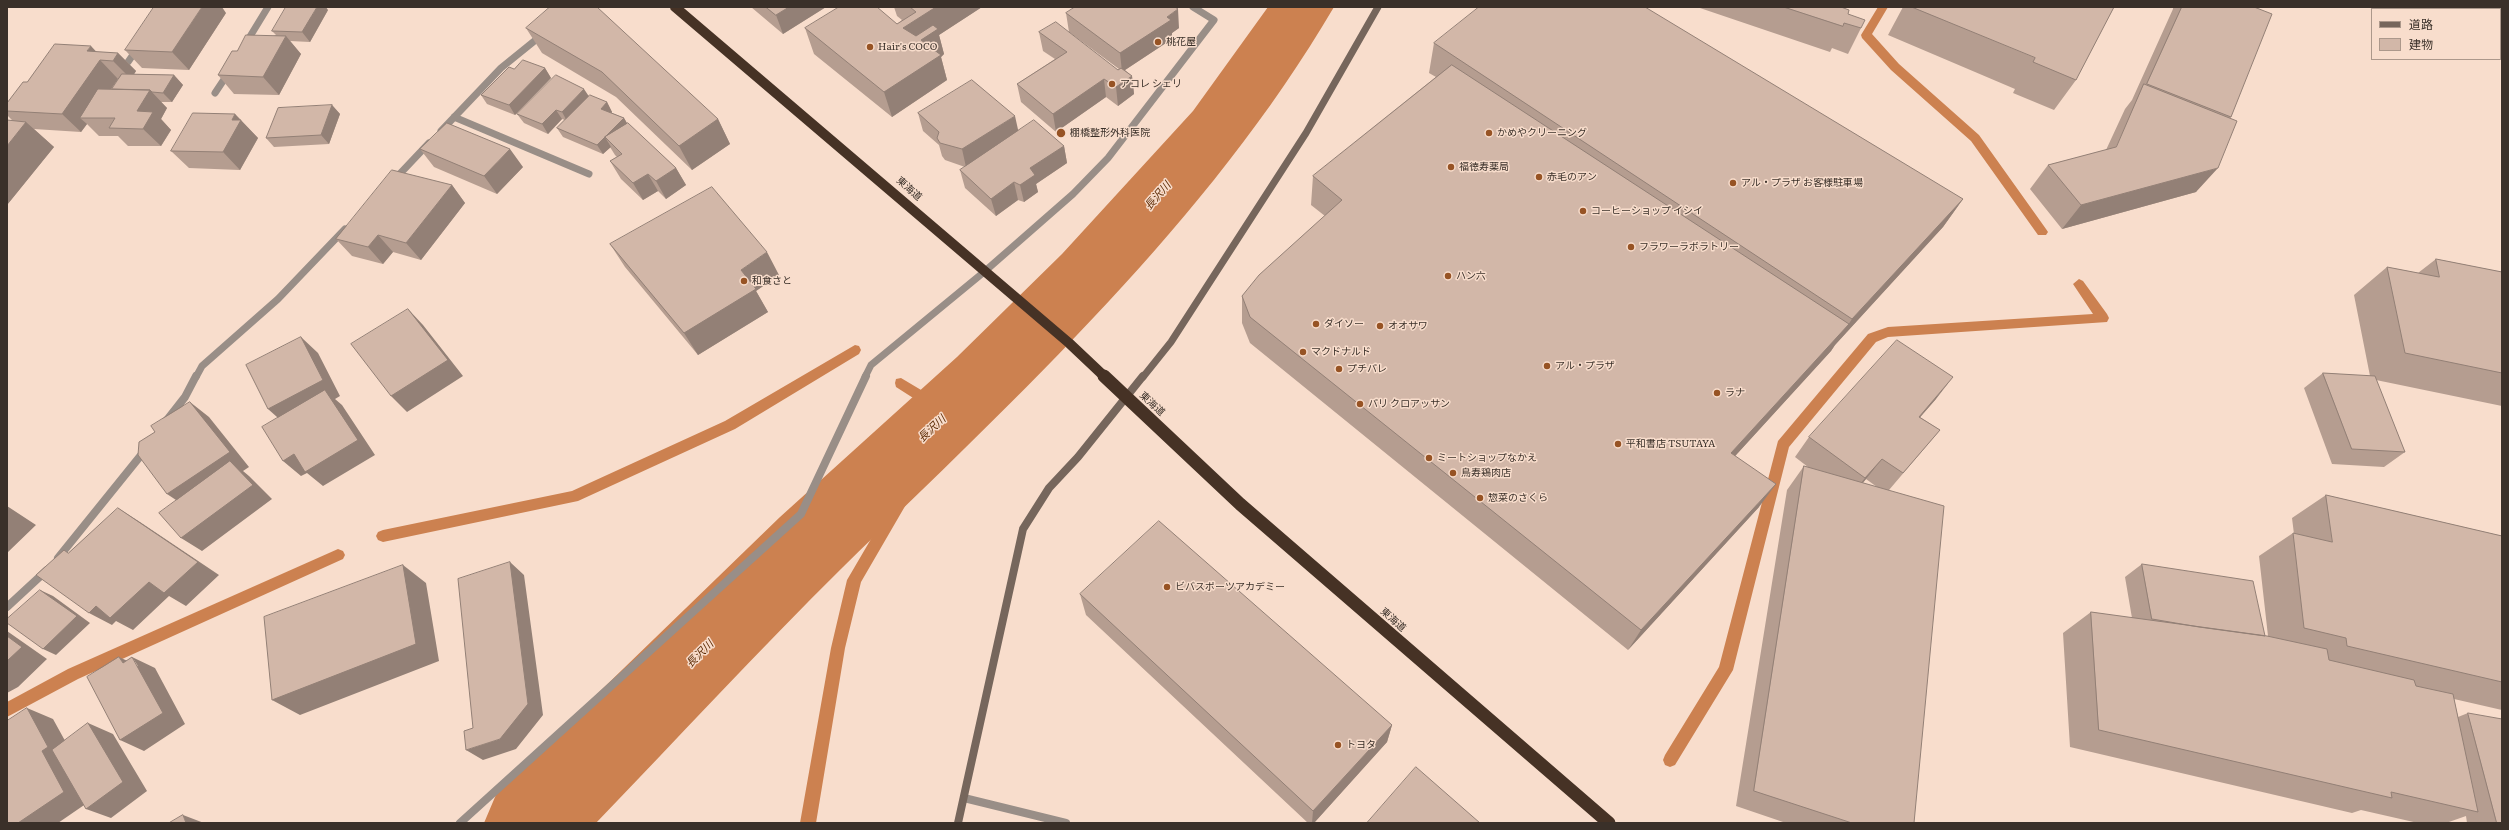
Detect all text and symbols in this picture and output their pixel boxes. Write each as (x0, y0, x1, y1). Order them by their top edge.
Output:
legend (2371, 8, 2501, 60)
text: 道路 (2409, 15, 2433, 33)
text: 建物 (2409, 35, 2433, 53)
place label: 桃花屋 (1166, 36, 1196, 48)
marker: 桃花屋 (1153, 37, 1163, 47)
place label: Hair's COCO (878, 41, 937, 53)
marker: Hair's COCO (865, 42, 875, 52)
place label: アコレ シェリ (1120, 78, 1182, 90)
marker: アコレ シェリ (1107, 79, 1117, 89)
marker: 棚橋整形外科医院 (1055, 127, 1067, 139)
place label: 棚橋整形外科医院 (1070, 127, 1150, 139)
place label: かめやクリーニング (1497, 127, 1587, 139)
marker: かめやクリーニング (1484, 128, 1494, 138)
place label: 福徳寿薬局 (1459, 161, 1509, 173)
marker: 福徳寿薬局 (1446, 162, 1456, 172)
place label: 赤毛のアン (1547, 171, 1597, 183)
marker: 赤毛のアン (1534, 172, 1544, 182)
street label: 東海道 (894, 175, 924, 203)
place label: アル・プラザ お客様駐車場 (1741, 177, 1863, 189)
marker: アル・プラザ お客様駐車場 (1728, 178, 1738, 188)
water label: 長沢川 (1142, 179, 1174, 213)
place label: コーヒーショップ イシイ (1591, 205, 1703, 217)
marker: コーヒーショップ イシイ (1578, 206, 1588, 216)
place label: フラワーラボラトリー (1639, 241, 1739, 253)
marker: フラワーラボラトリー (1626, 242, 1636, 252)
place label: ハン六 (1456, 270, 1486, 282)
marker: ハン六 (1443, 271, 1453, 281)
place label: 和食さと (752, 275, 792, 287)
marker: 和食さと (739, 276, 749, 286)
place label: ダイソー (1324, 318, 1364, 330)
marker: ダイソー (1311, 319, 1321, 329)
place label: オオサワ (1388, 320, 1428, 332)
marker: オオサワ (1375, 321, 1385, 331)
place label: マクドナルド (1311, 346, 1371, 358)
marker: マクドナルド (1298, 347, 1308, 357)
place label: アル・プラザ (1555, 360, 1615, 372)
marker: アル・プラザ (1542, 361, 1552, 371)
place label: プチパレ (1347, 363, 1387, 375)
marker: プチパレ (1334, 364, 1344, 374)
place label: ラナ (1725, 387, 1745, 399)
marker: ラナ (1712, 388, 1722, 398)
street label: 東海道 (1137, 389, 1167, 419)
place label: パリ クロアッサン (1368, 398, 1450, 410)
marker: パリ クロアッサン (1355, 399, 1365, 409)
water label: 長沢川 (915, 413, 949, 445)
place label: 平和書店 TSUTAYA (1626, 438, 1715, 450)
marker: 平和書店 TSUTAYA (1613, 439, 1623, 449)
place label: ミートショップなかえ (1437, 452, 1537, 464)
marker: ミートショップなかえ (1424, 453, 1434, 463)
place label: 鳥寿鶏肉店 (1461, 467, 1511, 479)
marker: 鳥寿鶏肉店 (1448, 468, 1458, 478)
place label: 惣菜のさくら (1488, 492, 1548, 504)
marker: 惣菜のさくら (1475, 493, 1485, 503)
place label: ビバスポーツアカデミー (1175, 581, 1285, 593)
marker: ビバスポーツアカデミー (1162, 582, 1172, 592)
street label: 東海道 (1378, 606, 1408, 634)
water label: 長沢川 (684, 638, 716, 670)
place label: トヨタ (1346, 739, 1376, 751)
marker: トヨタ (1333, 740, 1343, 750)

